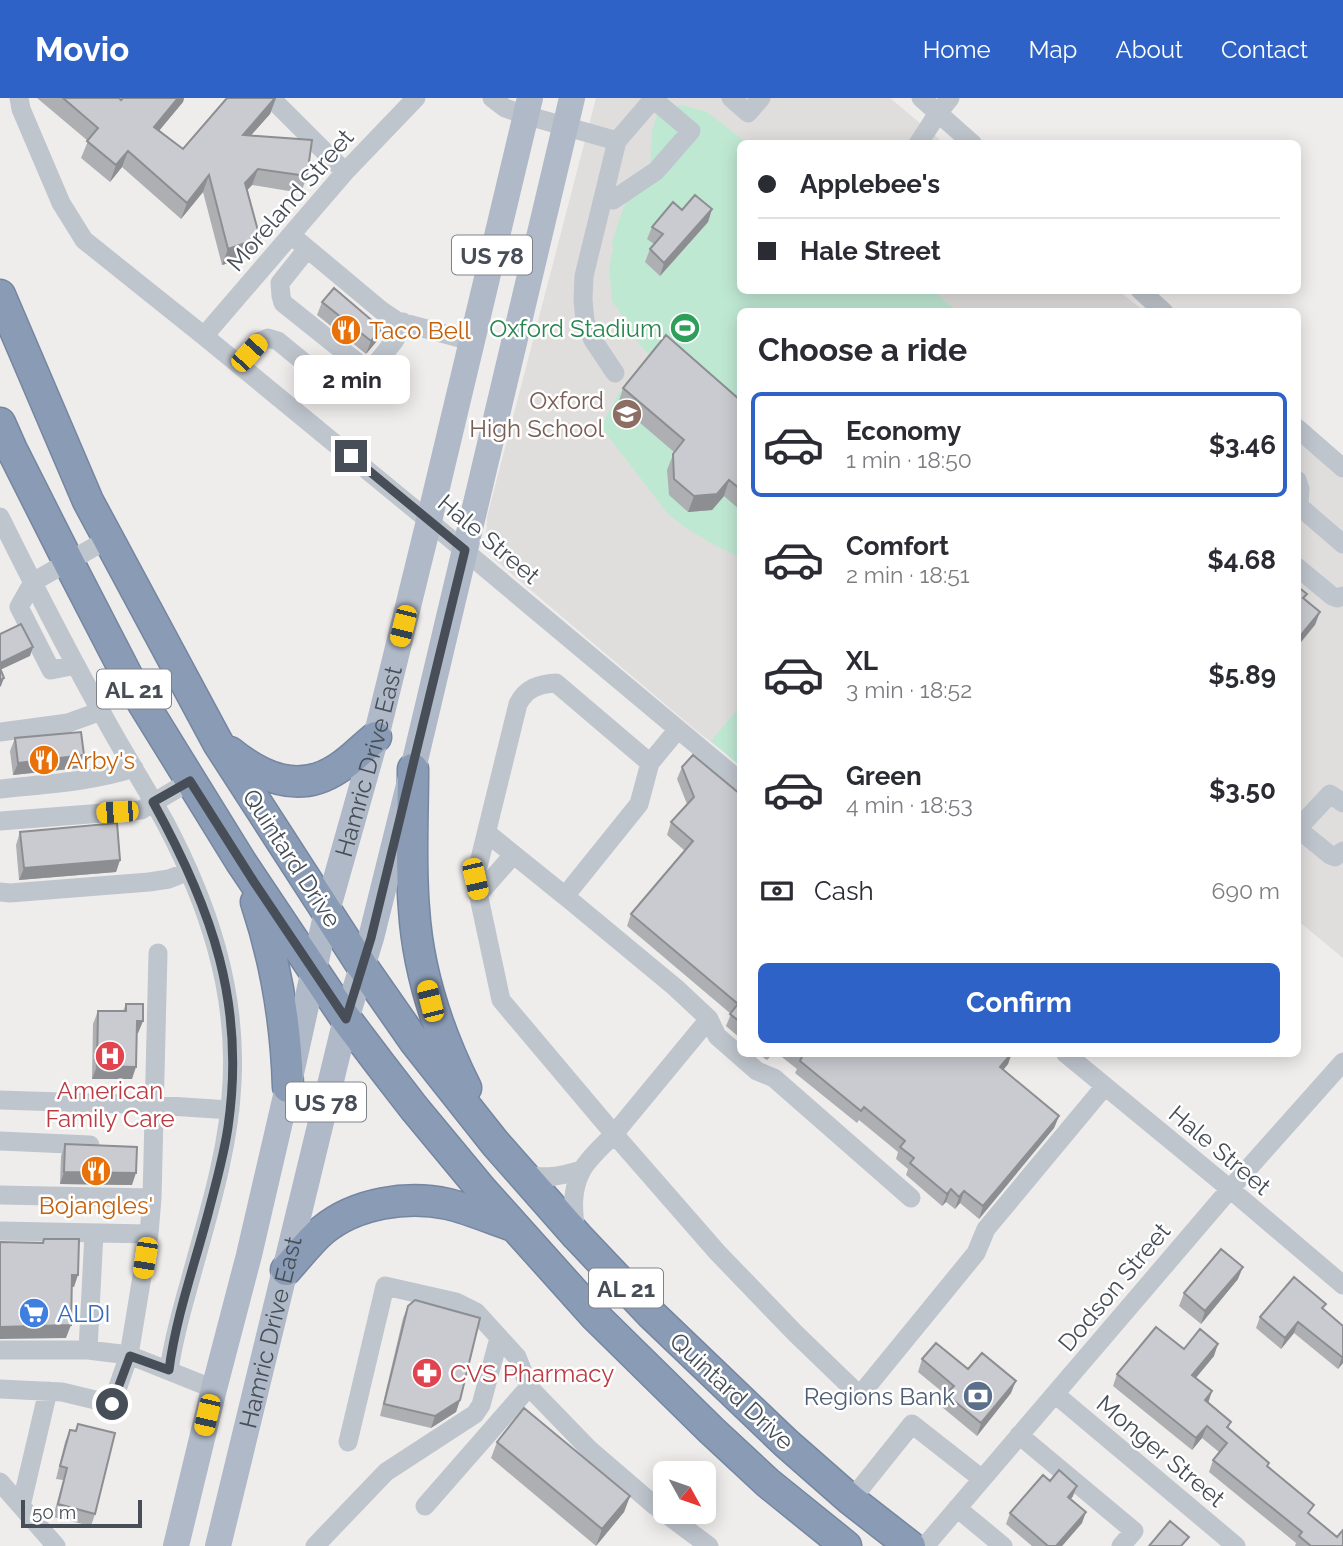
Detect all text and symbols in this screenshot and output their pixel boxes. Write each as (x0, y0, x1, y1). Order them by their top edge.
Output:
text: Movio (35, 30, 129, 69)
text: Home (923, 35, 991, 64)
text: Map (1029, 35, 1077, 64)
text: About (1115, 35, 1183, 64)
text: Contact (1221, 35, 1308, 64)
street label: Moreland Street (221, 123, 359, 277)
text: Applebee's (800, 169, 940, 199)
road number: US 78 (452, 236, 532, 274)
text: Hale Street (800, 236, 941, 266)
sports icon: Oxford Stadium (668, 311, 702, 345)
restaurant icon: Taco Bell (329, 313, 363, 347)
place label: Oxford Stadium (489, 314, 662, 343)
place label: Taco Bell (369, 316, 471, 345)
car (228, 330, 271, 376)
text: Choose a ride (758, 331, 967, 368)
callout: 2 min (293, 354, 409, 404)
text: 2 min (322, 366, 382, 393)
place label: Oxford High School (469, 386, 604, 443)
school or university icon: Oxford High School (610, 397, 644, 431)
icon: car (762, 413, 825, 476)
text: Economy (846, 416, 961, 446)
text: $3.46 (1209, 430, 1276, 460)
route end (335, 440, 367, 472)
text: 1 min · 18:50 (846, 446, 972, 473)
street label: Hale Street (432, 488, 546, 590)
icon: car (762, 528, 825, 591)
text: Comfort (846, 531, 949, 561)
text: $4.68 (1207, 545, 1276, 575)
text: 2 min · 18:51 (846, 561, 970, 588)
car (388, 603, 419, 649)
icon: car (762, 643, 825, 706)
text: XL (846, 646, 878, 676)
text: $5.89 (1208, 660, 1276, 690)
street label: Hamric Drive East (328, 663, 407, 860)
road number: AL 21 (97, 670, 171, 708)
text: 3 min · 18:52 (846, 676, 972, 703)
restaurant icon: Arby's (27, 743, 61, 777)
place label: Arby's (67, 746, 135, 775)
icon: car (762, 758, 825, 821)
text: Green (846, 761, 922, 791)
text: $3.50 (1209, 775, 1276, 805)
street label: Quintard Drive (237, 783, 347, 933)
text: 4 min · 18:53 (846, 791, 973, 818)
car (96, 800, 139, 824)
car (461, 856, 490, 902)
icon: cash (758, 872, 796, 910)
text: Cash (814, 876, 874, 906)
text: 690 m (1212, 877, 1280, 904)
button: Confirm (758, 963, 1280, 1043)
car (415, 978, 446, 1024)
hospital icon: American Family Care (93, 1039, 127, 1073)
place label: American Family Care (45, 1076, 175, 1133)
road number: US 78 (286, 1082, 366, 1121)
street label: Hale Street (1163, 1099, 1277, 1201)
restaurant icon: Bojangles' (79, 1154, 113, 1188)
place label: Bojangles' (39, 1191, 153, 1220)
street label: Dodson Street (1052, 1217, 1176, 1357)
street label: Hamric Drive East (233, 1233, 307, 1431)
car (132, 1236, 159, 1280)
road number: AL 21 (589, 1268, 663, 1308)
supermarket icon: ALDI (17, 1296, 51, 1330)
place label: ALDI (57, 1299, 110, 1328)
street label: Quintard Drive (664, 1326, 800, 1456)
pharmacy icon: CVS Pharmacy (410, 1356, 444, 1390)
place label: CVS Pharmacy (450, 1359, 614, 1388)
bank icon: Regions Bank (961, 1379, 995, 1413)
place label: Regions Bank (804, 1382, 955, 1411)
route start (96, 1388, 128, 1420)
street label: Monger Street (1091, 1389, 1231, 1513)
car (193, 1392, 222, 1438)
north arrow (653, 1461, 716, 1524)
map controls (653, 1461, 716, 1524)
scale bar (21, 1497, 142, 1529)
text: 50 m (32, 1501, 76, 1523)

